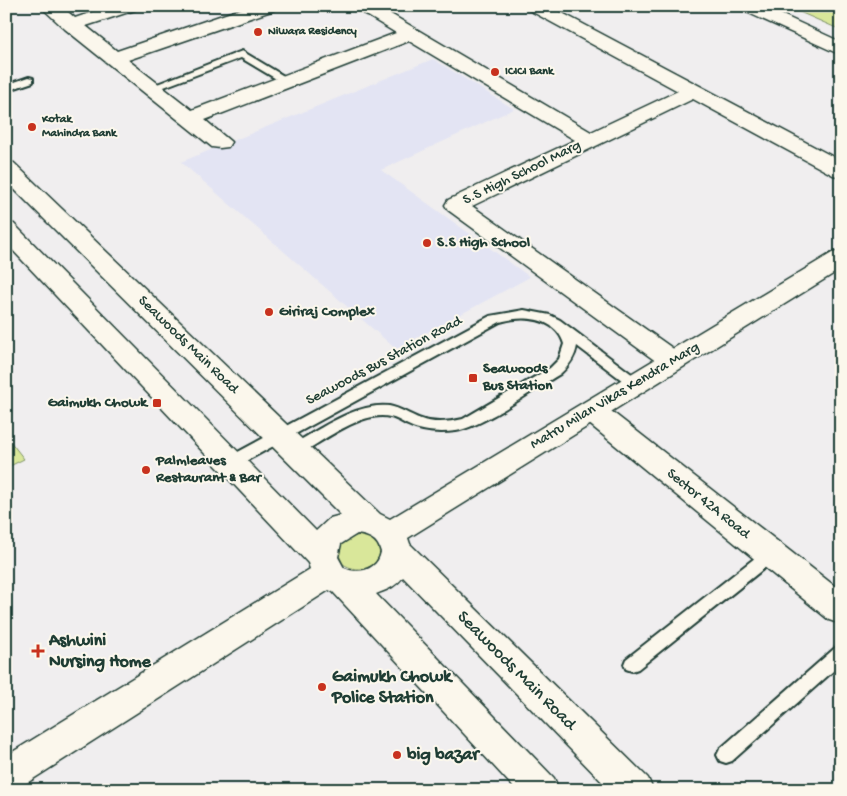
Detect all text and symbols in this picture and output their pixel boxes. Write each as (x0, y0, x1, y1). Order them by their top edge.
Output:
place label: Niwara Residency (268, 25, 357, 39)
marker: Niwara Residency (252, 26, 264, 38)
place label: ICICI Bank (505, 65, 555, 79)
marker: ICICI Bank (489, 66, 501, 78)
place label: Kotak Mahindra Bank (41, 113, 118, 141)
marker: Kotak Mahindra Bank (26, 121, 38, 133)
street label: S.S High School Marg (460, 137, 584, 209)
place label: S.S High School (437, 234, 531, 252)
marker: S.S High School (421, 237, 433, 249)
street label: Seawoods Main Road (134, 292, 243, 399)
place label: Giriraj Complex (279, 303, 375, 321)
marker: Giriraj Complex (263, 306, 275, 318)
street label: Seawoods Bus Station Road (303, 312, 466, 410)
street label: Matru Milan Vikas Kendra Marg (527, 338, 703, 454)
place label: Seawoods Bus Station (482, 360, 553, 395)
marker: Seawoods Bus Station (467, 372, 479, 384)
place label: Gaimukh Chowk (48, 394, 149, 412)
marker: Gaimukh Chowk (151, 397, 163, 409)
place label: Palmleaves Restaurant & Bar (155, 452, 263, 487)
marker: Palmleaves Restaurant & Bar (140, 464, 152, 476)
street label: Sector 42A Road (663, 465, 754, 544)
street label: Seawoods Main Road (452, 607, 581, 736)
place label: Ashwini Nursing Home (48, 631, 152, 673)
marker: Ashwini Nursing Home (31, 644, 45, 658)
place label: Gaimukh Chowk Police Station (331, 667, 453, 709)
marker: Gaimukh Chowk Police Station (316, 681, 328, 693)
place label: big bazar (406, 745, 481, 766)
marker: big bazar (391, 749, 403, 761)

